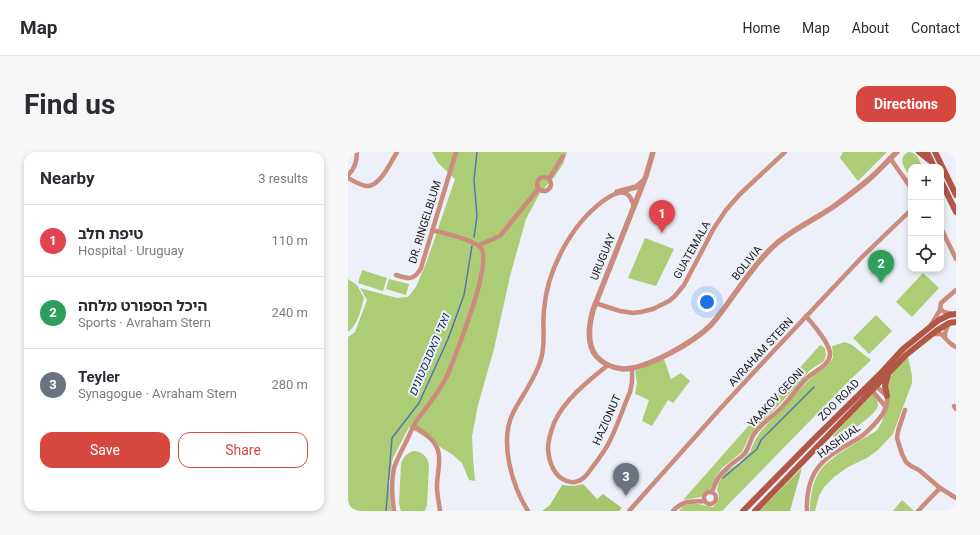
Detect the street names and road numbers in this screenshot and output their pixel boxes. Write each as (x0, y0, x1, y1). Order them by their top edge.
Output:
street label: DR. RINGELBLUM (406, 179, 444, 265)
street label: GUATEMALA (671, 218, 714, 281)
street label: URUGUAY (588, 232, 618, 282)
street label: BOLIVIA (729, 242, 765, 283)
street label: AVRAHAM STERN (726, 315, 796, 389)
street label: YAAKOV GEONI (745, 366, 807, 430)
street label: ZOO ROAD (816, 377, 862, 423)
street label: HAZIONUT (590, 392, 624, 447)
street label: HASHUAL (815, 421, 863, 461)

